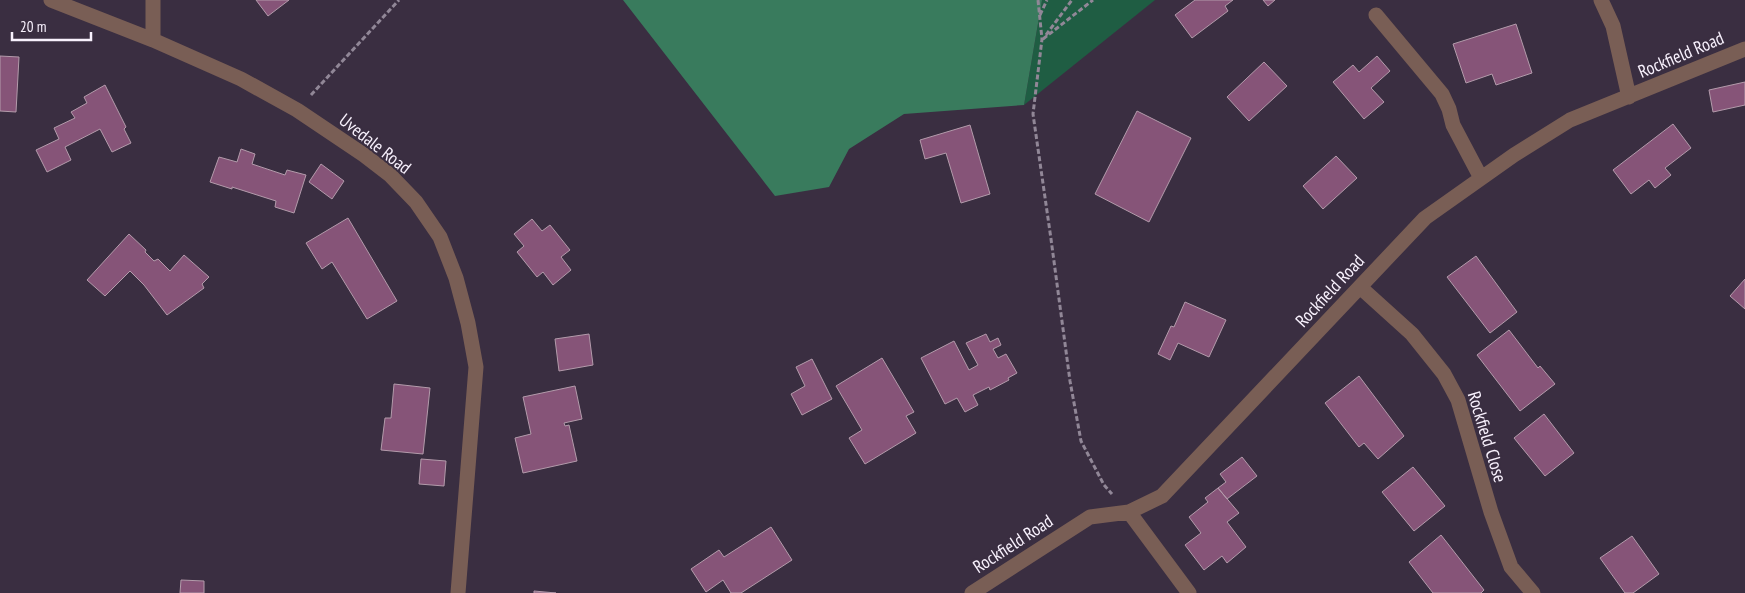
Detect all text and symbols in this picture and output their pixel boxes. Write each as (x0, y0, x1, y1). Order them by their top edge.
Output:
scale bar (12, 10, 91, 42)
text: 20 m (20, 17, 46, 36)
street label: Rockfield Road (1634, 26, 1727, 83)
street label: Uvedale Road (335, 108, 416, 179)
street label: Rockfield Road (1290, 250, 1369, 332)
street label: Rockfield Close (1463, 389, 1512, 485)
street label: Rockfield Road (968, 509, 1057, 578)

